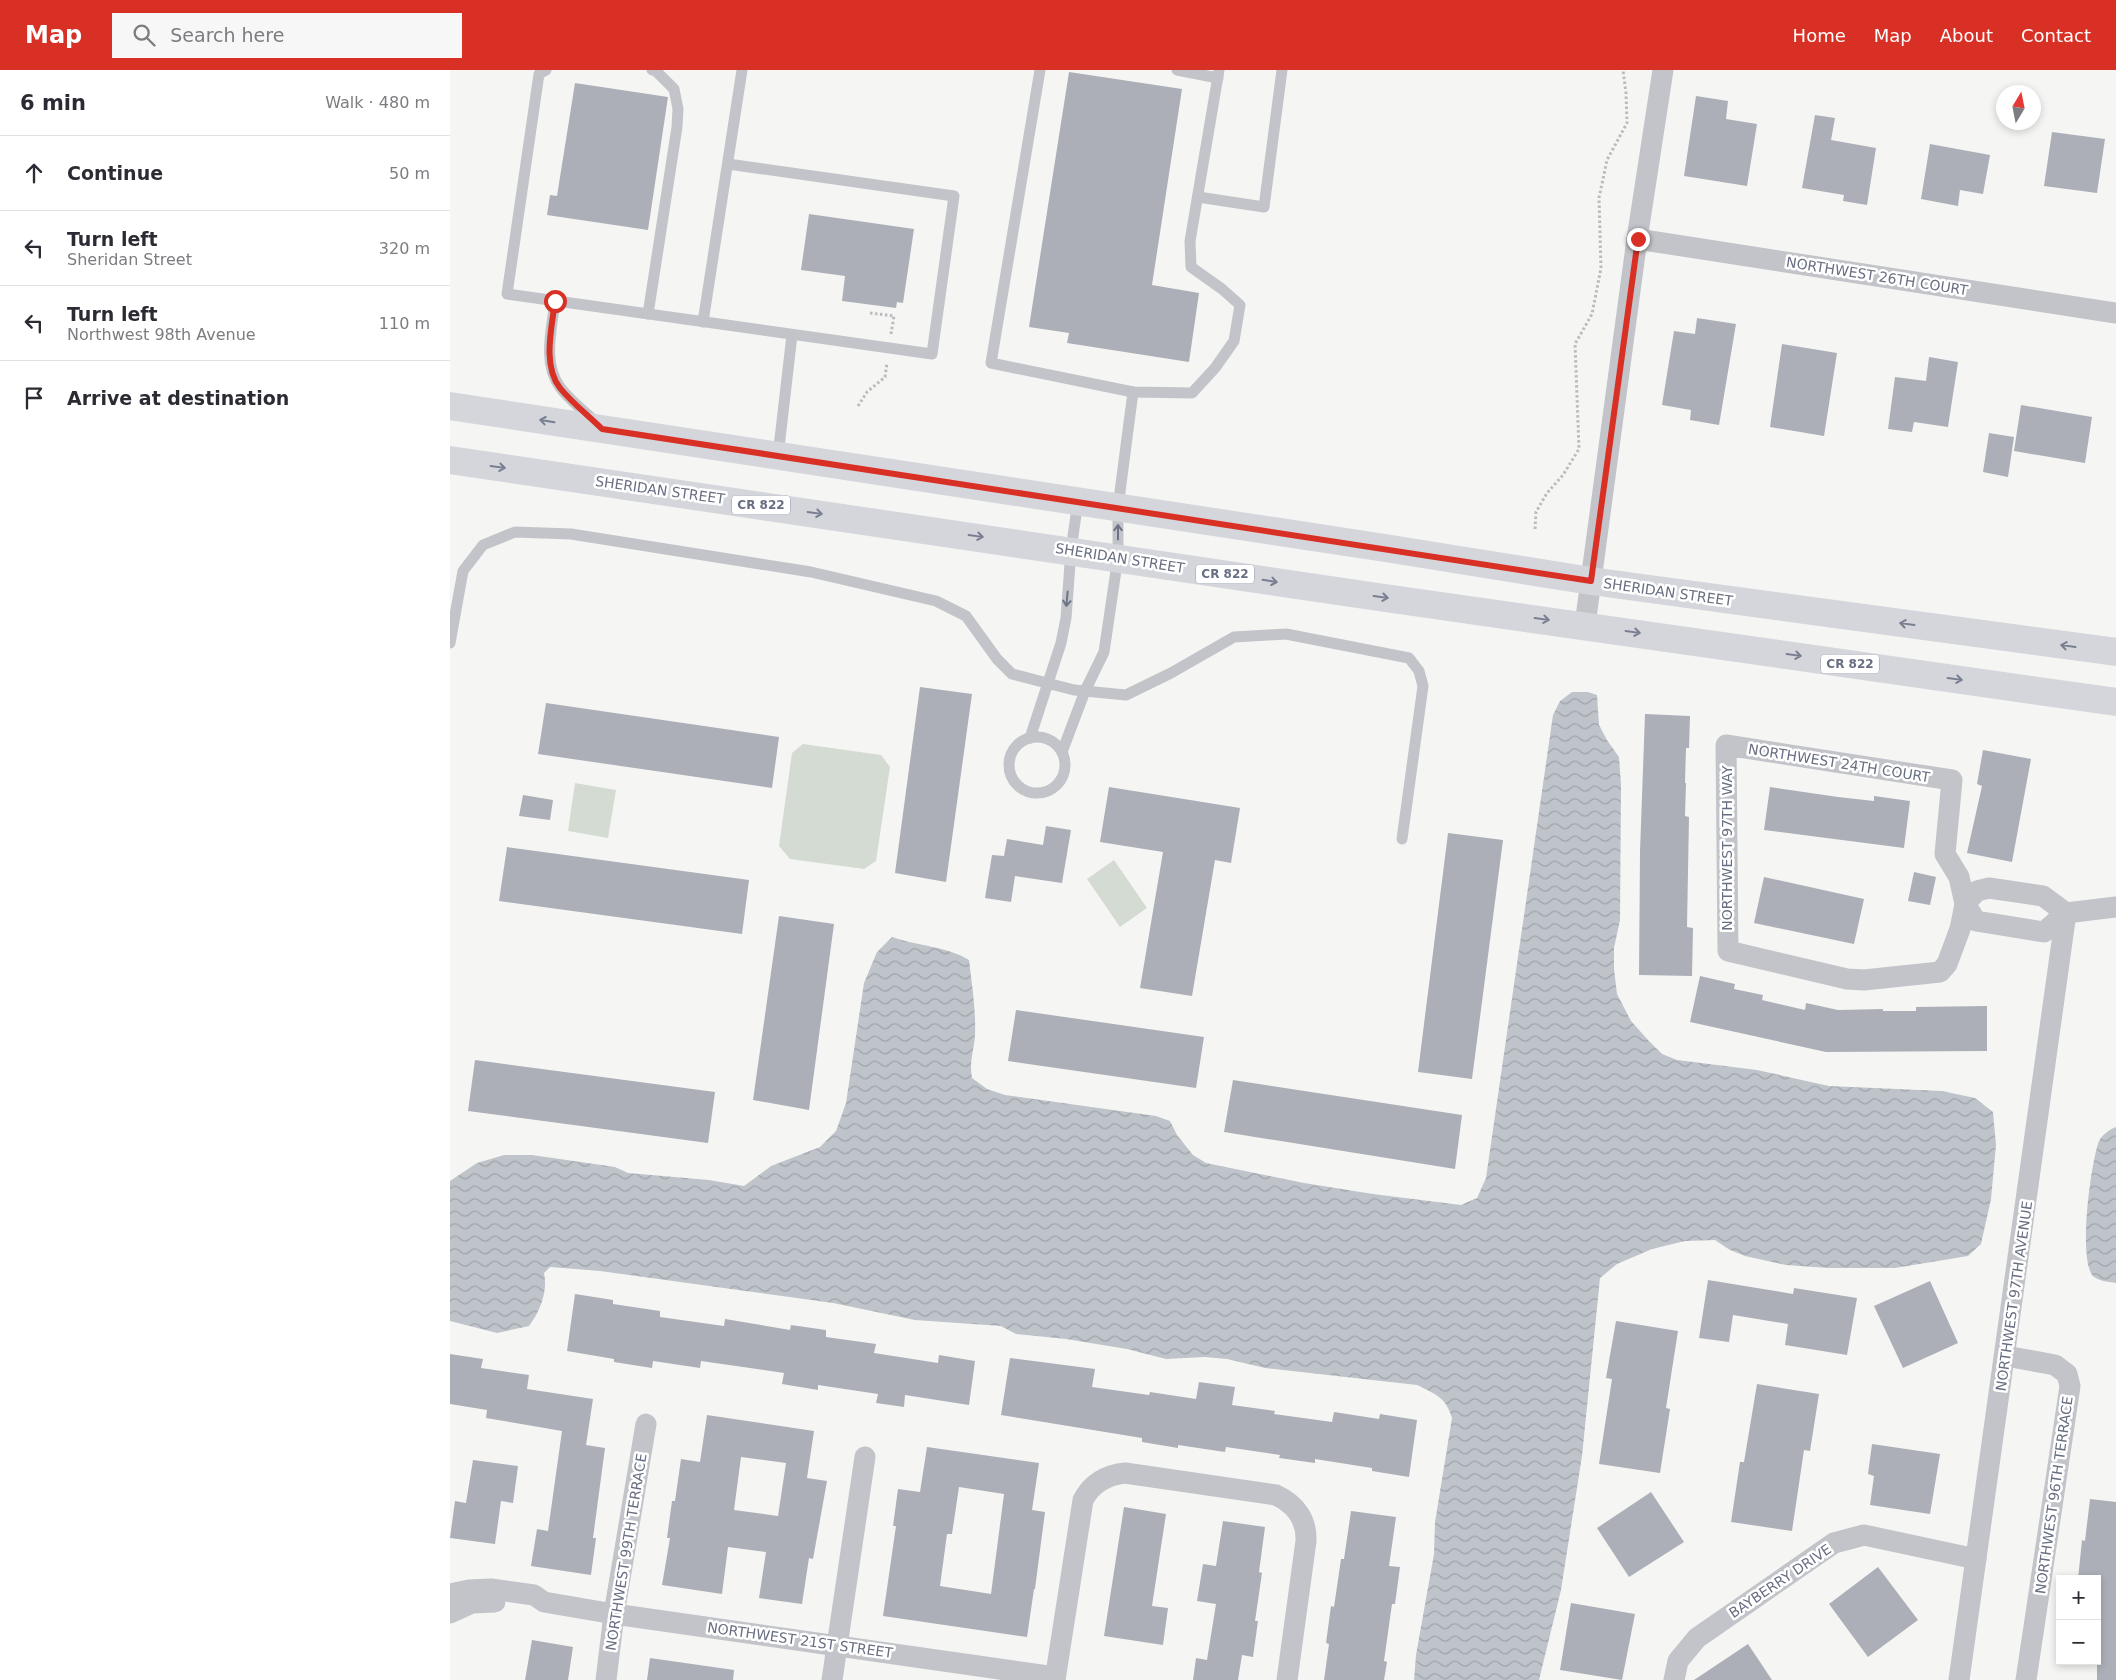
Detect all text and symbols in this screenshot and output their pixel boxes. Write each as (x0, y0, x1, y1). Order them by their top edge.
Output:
search box (112, 13, 462, 58)
text: Map (25, 21, 82, 49)
icon: search (130, 21, 158, 49)
text: Search here (170, 24, 284, 46)
text: Home (1793, 25, 1846, 46)
text: Map (1874, 25, 1912, 46)
text: About (1940, 25, 1993, 46)
text: Contact (2021, 25, 2091, 46)
north arrow (1996, 85, 2041, 130)
text: 6 min (20, 91, 86, 115)
text: Walk · 480 m (325, 93, 430, 112)
icon: ahead (20, 159, 48, 187)
text: Continue (67, 162, 163, 184)
text: 50 m (389, 164, 430, 183)
text: Turn left (67, 228, 158, 250)
route end (1627, 228, 1650, 251)
icon: left (20, 234, 48, 262)
text: 320 m (379, 239, 430, 258)
text: Sheridan Street (67, 250, 192, 269)
street label: NORTHWEST 26TH COURT (1785, 254, 1969, 298)
route start (544, 290, 567, 313)
text: Turn left (67, 303, 158, 325)
icon: left (20, 309, 48, 337)
text: 110 m (379, 314, 430, 333)
text: Northwest 98th Avenue (67, 325, 256, 344)
icon: arrive (20, 384, 48, 412)
text: Arrive at destination (67, 387, 289, 409)
one-way arrow (539, 415, 555, 425)
one-way arrow (490, 462, 506, 472)
street label: SHERIDAN STREET (594, 473, 726, 507)
road number: CR 822 (732, 496, 790, 514)
one-way arrow (807, 508, 823, 518)
one-way arrow (1113, 525, 1123, 541)
one-way arrow (967, 532, 983, 542)
street label: SHERIDAN STREET (1054, 540, 1186, 576)
road number: CR 822 (1196, 564, 1254, 584)
street label: SHERIDAN STREET (1602, 575, 1734, 609)
one-way arrow (1262, 576, 1278, 586)
one-way arrow (1063, 591, 1072, 607)
one-way arrow (1373, 593, 1389, 603)
one-way arrow (1534, 614, 1550, 624)
one-way arrow (1899, 619, 1915, 629)
one-way arrow (1625, 627, 1641, 637)
one-way arrow (2060, 641, 2076, 651)
one-way arrow (1786, 651, 1802, 661)
road number: CR 822 (1821, 654, 1879, 674)
one-way arrow (1946, 674, 1962, 684)
street label: NORTHWEST 24TH COURT (1747, 741, 1931, 785)
street label: NORTHWEST 97TH WAY (1719, 765, 1735, 931)
street label: NORTHWEST 97TH AVENUE (1993, 1200, 2035, 1392)
street label: NORTHWEST 96TH TERRACE (2032, 1395, 2076, 1595)
street label: NORTHWEST 99TH TERRACE (602, 1452, 650, 1652)
street label: BAYBERRY DRIVE (1726, 1541, 1834, 1621)
map controls (2056, 1575, 2101, 1665)
button: + (2056, 1575, 2101, 1620)
street label: NORTHWEST 21ST STREET (706, 1619, 894, 1661)
button: − (2056, 1620, 2101, 1665)

